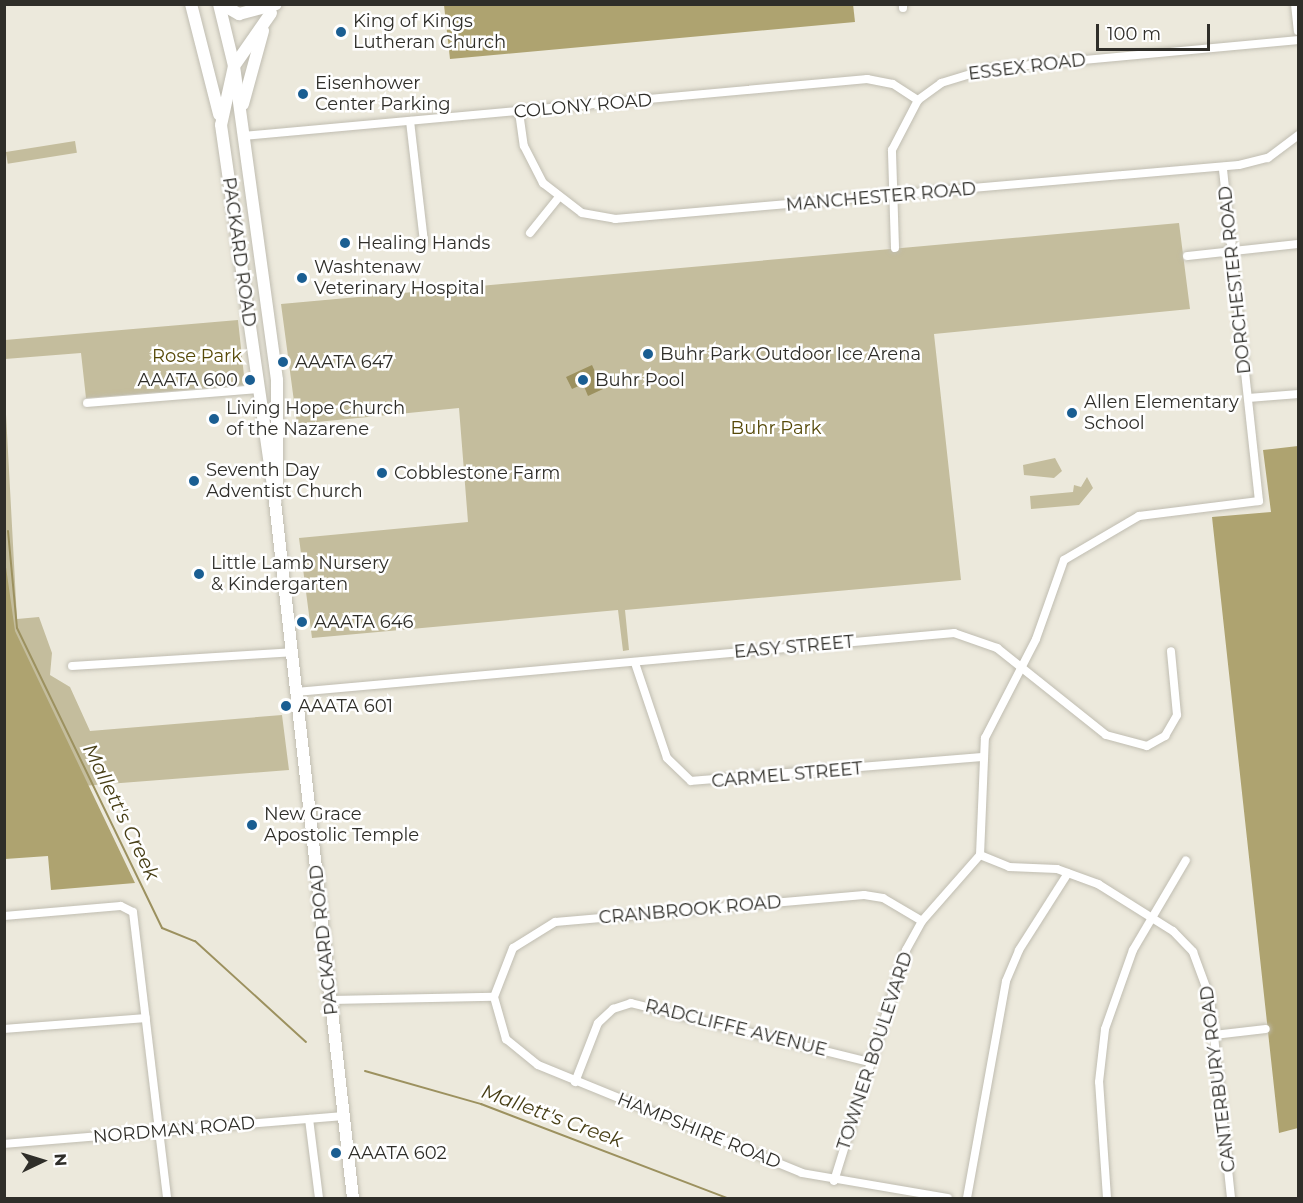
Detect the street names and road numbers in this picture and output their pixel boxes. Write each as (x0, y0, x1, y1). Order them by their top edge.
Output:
street label: ESSEX ROAD (967, 49, 1087, 85)
street label: COLONY ROAD (513, 89, 653, 123)
street label: PACKARD ROAD (218, 176, 260, 328)
street label: MANCHESTER ROAD (785, 178, 977, 216)
street label: DORCHESTER ROAD (1214, 185, 1256, 375)
street label: EASY STREET (733, 631, 855, 663)
street label: CARMEL STREET (711, 758, 863, 792)
street label: PACKARD ROAD (305, 864, 343, 1016)
street label: CRANBROOK ROAD (598, 891, 782, 929)
street label: TOWNER BOULEVARD (833, 949, 917, 1153)
street label: CANTERBURY ROAD (1196, 984, 1240, 1174)
street label: RADCLIFFE AVENUE (643, 995, 829, 1061)
street label: HAMPSHIRE ROAD (614, 1088, 784, 1174)
street label: NORDMAN ROAD (92, 1112, 256, 1148)

